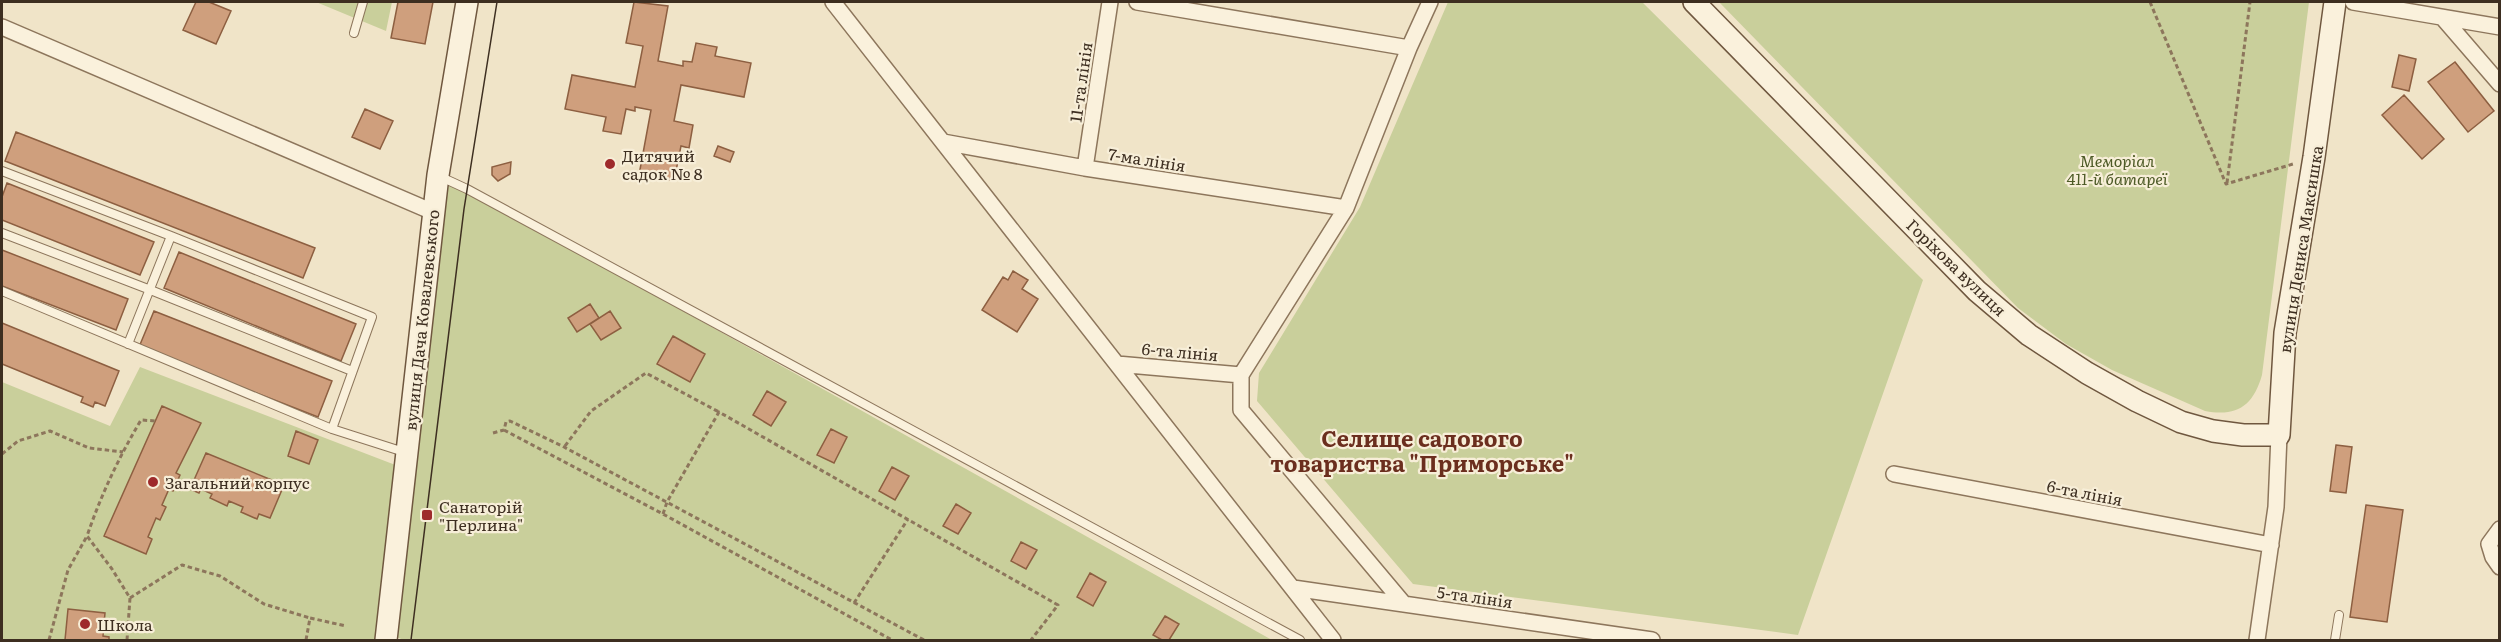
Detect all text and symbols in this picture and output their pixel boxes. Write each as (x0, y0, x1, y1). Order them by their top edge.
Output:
street label: 11-та лінія (1062, 40, 1098, 124)
street label: 7-ма лінія (1107, 141, 1187, 177)
place label: Дитячий садок № 8 (622, 143, 703, 185)
street label: вулиця Дениса Максишка (2272, 143, 2328, 354)
park label: Меморіал 411-й батареї (2066, 148, 2168, 190)
marker: Дитячий садок № 8 (603, 157, 617, 171)
street label: вулиця Дача Ковалевського (397, 208, 445, 432)
street label: Горіхова вулиця (1902, 213, 2012, 321)
street label: 6-та лінія (1141, 336, 1219, 366)
district label: Селище садового товариства "Приморське" (1270, 421, 1574, 479)
place label: Загальний корпус (165, 470, 310, 494)
street label: 6-та лінія (2045, 473, 2125, 511)
marker: Загальний корпус (146, 475, 160, 489)
place label: Санаторій "Перлина" (439, 494, 523, 536)
marker: Санаторій "Перлина" (420, 508, 434, 522)
street label: 5-та лінія (1436, 579, 1514, 613)
place label: Школа (97, 612, 153, 636)
marker: Школа (78, 617, 92, 631)

